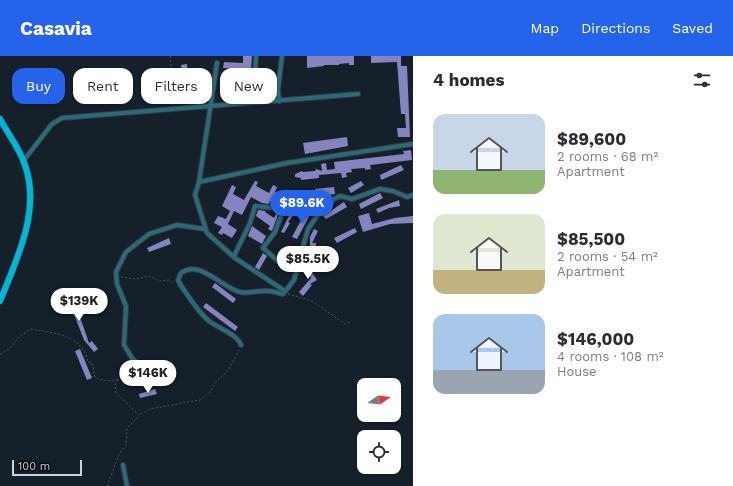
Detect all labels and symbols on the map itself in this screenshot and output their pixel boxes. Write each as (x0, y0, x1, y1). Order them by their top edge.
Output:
pin: $89.6K (269, 190, 335, 224)
pin: $85.5K (275, 246, 341, 280)
pin: $139K (51, 288, 107, 322)
pin: $146K (120, 360, 176, 394)
north arrow (357, 378, 401, 422)
scale bar (12, 458, 82, 477)

